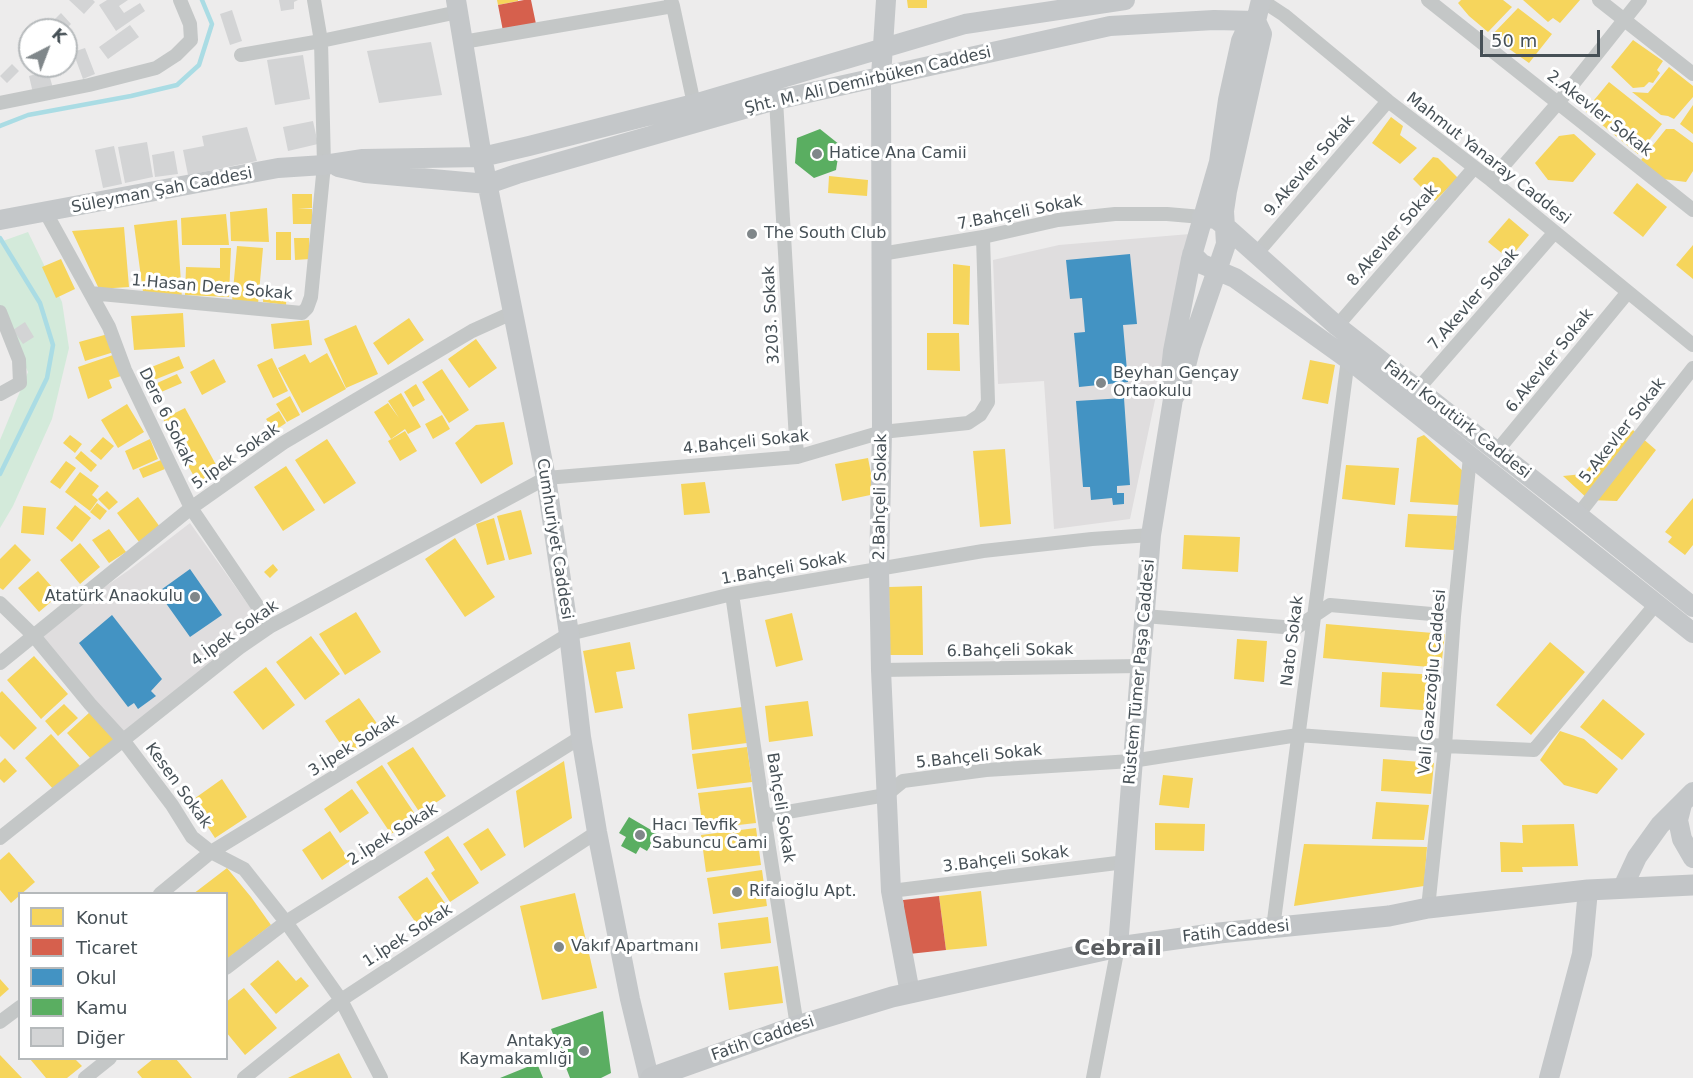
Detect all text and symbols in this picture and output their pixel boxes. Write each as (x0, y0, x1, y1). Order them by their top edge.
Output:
north arrow (18, 18, 78, 78)
scale bar (1483, 18, 1603, 56)
text: K (48, 25, 70, 47)
text: 50 m (1491, 30, 1537, 51)
street label: Şht. M. Ali Demirbüken Caddesi (743, 43, 993, 119)
street label: 2.Akevler Sokak (1543, 67, 1655, 161)
street label: Mahmut Yanaray Caddesi (1402, 89, 1574, 229)
street label: 9.Akevler Sokak (1261, 111, 1359, 221)
place label: Hatice Ana Camii (829, 144, 967, 164)
marker: Hatice Ana Camii (810, 147, 824, 161)
street label: Süleyman Şah Caddesi (70, 164, 254, 218)
street label: 8.Akevler Sokak (1344, 181, 1442, 291)
street label: 7.Bahçeli Sokak (956, 191, 1084, 235)
place label: The South Club (764, 224, 886, 244)
marker: The South Club (745, 227, 759, 241)
street label: 7.Akevler Sokak (1425, 245, 1523, 355)
street label: 3203. Sokak (760, 265, 784, 365)
street label: 1.Hasan Dere Sokak (131, 271, 293, 305)
street label: 6.Akevler Sokak (1502, 305, 1598, 417)
street label: Fahri Korutürk Caddesi (1380, 357, 1534, 483)
place label: Beyhan Gençay Ortaokulu (1113, 364, 1239, 402)
street label: Dere 6 Sokak (134, 365, 198, 469)
street label: 5.Akevler Sokak (1576, 375, 1670, 487)
marker: Beyhan Gençay Ortaokulu (1094, 376, 1108, 390)
street label: 5.İpek Sokak (189, 420, 283, 494)
street label: 4.Bahçeli Sokak (682, 427, 810, 459)
street label: 2.Bahçeli Sokak (870, 433, 892, 561)
street label: Cumhuriyet Caddesi (532, 457, 576, 621)
street label: 1.Bahçeli Sokak (720, 549, 848, 589)
street label: Rüstem Tümer Paşa Caddesi (1121, 558, 1159, 786)
place label: Atatürk Anaokulu (45, 587, 183, 607)
street label: Vali Gazezoğlu Caddesi (1415, 589, 1451, 775)
marker: Atatürk Anaokulu (188, 590, 202, 604)
street label: Nato Sokak (1278, 595, 1308, 687)
street label: 4.İpek Sokak (188, 597, 282, 671)
street label: 6.Bahçeli Sokak (946, 640, 1074, 662)
street label: 3.İpek Sokak (306, 711, 402, 781)
street label: Kesen Sokak (141, 740, 215, 832)
street label: 5.Bahçeli Sokak (915, 741, 1043, 773)
street label: Bahçeli Sokak (762, 751, 798, 865)
street label: 2.İpek Sokak (345, 800, 441, 870)
place label: Hacı Tevfik Sabuncu Cami (652, 816, 767, 854)
marker: Hacı Tevfik Sabuncu Cami (633, 828, 647, 842)
street label: 3.Bahçeli Sokak (942, 843, 1070, 877)
place label: Rifaioğlu Apt. (749, 882, 857, 902)
marker: Rifaioğlu Apt. (730, 885, 744, 899)
legend (18, 892, 228, 1060)
street label: 1.İpek Sokak (360, 900, 456, 972)
text: Konut (76, 907, 128, 928)
street label: Fatih Caddesi (1182, 917, 1290, 947)
district label: Cebrail (1074, 936, 1162, 962)
text: Ticaret (76, 937, 138, 958)
place label: Vakıf Apartmanı (571, 937, 699, 957)
marker: Vakıf Apartmanı (552, 940, 566, 954)
text: Okul (76, 967, 116, 988)
text: Kamu (76, 997, 127, 1018)
street label: Fatih Caddesi (709, 1012, 817, 1066)
text: Diğer (76, 1027, 125, 1048)
place label: Antakya Kaymakamlığı (459, 1032, 572, 1070)
marker: Antakya Kaymakamlığı (577, 1044, 591, 1058)

